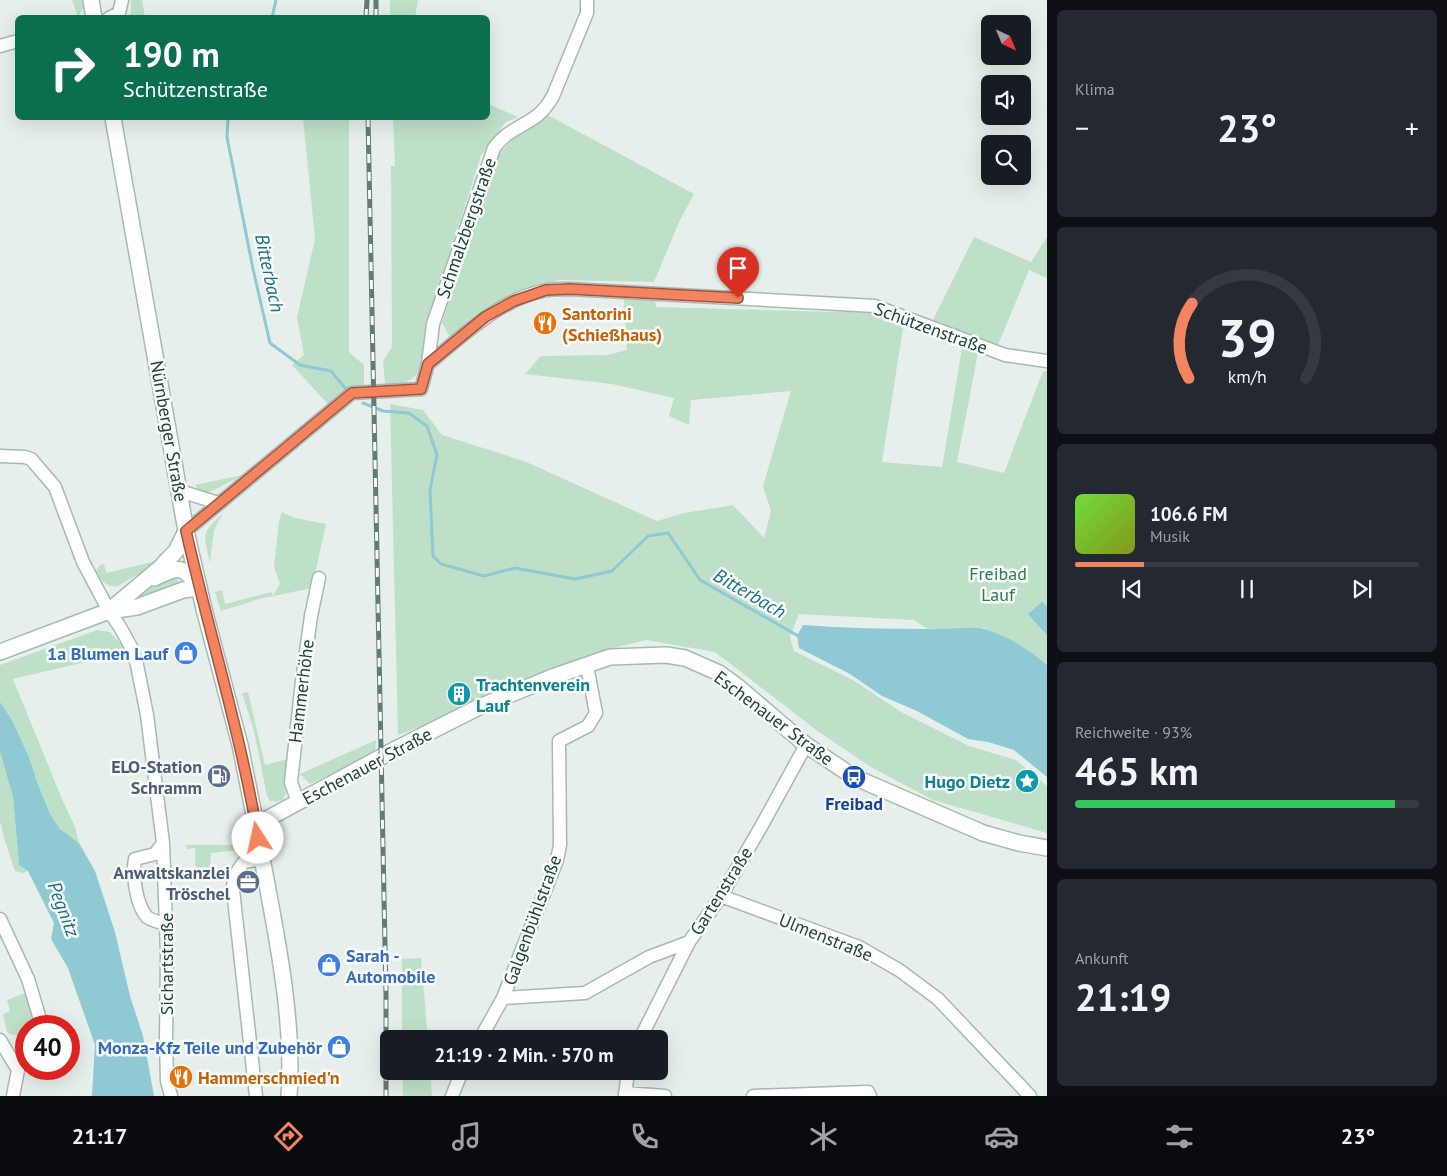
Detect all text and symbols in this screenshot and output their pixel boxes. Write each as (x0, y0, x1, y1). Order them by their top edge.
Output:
north arrow (981, 15, 1031, 65)
map controls (981, 15, 1031, 185)
text: 190 m (123, 31, 220, 77)
icon: right (40, 35, 105, 100)
text: Schützenstraße (123, 75, 268, 103)
button: sound (981, 75, 1031, 125)
text: Klima (1075, 79, 1115, 99)
text: 23° (1217, 103, 1277, 152)
text: − (1075, 109, 1089, 146)
text: + (1405, 109, 1419, 146)
button: search (981, 135, 1031, 185)
street label: Schmalzbergstraße (431, 155, 501, 301)
water label: Bitterbach (250, 232, 290, 314)
pin (717, 247, 759, 298)
icon: arrive (724, 254, 752, 282)
street label: Schützenstraße (871, 297, 991, 359)
place label: Santorini (Schießhaus) (562, 302, 662, 346)
text: 39 (1218, 304, 1276, 371)
restaurant icon: Santorini (Schießhaus) (532, 310, 558, 336)
street label: Nürnberger Straße (145, 359, 193, 503)
text: km/h (1227, 365, 1267, 388)
text: 106.6 FM (1150, 502, 1227, 526)
text: Musik (1150, 526, 1190, 546)
park label: Freibad Lauf (969, 562, 1027, 606)
water label: Bitterbach (710, 563, 790, 623)
icon: previous (1118, 575, 1146, 603)
icon: pause (1233, 575, 1261, 603)
icon: next (1348, 575, 1376, 603)
street label: Hammerhöhe (283, 638, 319, 744)
shop icon: 1a Blumen Lauf (173, 640, 199, 666)
place label: 1a Blumen Lauf (47, 642, 169, 665)
street label: Eschenauer Straße (710, 666, 838, 770)
place label: Trachtenverein Lauf (476, 673, 590, 717)
building icon: Trachtenverein Lauf (446, 681, 472, 707)
street label: Eschenauer Straße (298, 722, 436, 810)
text: Reichweite · 93% (1075, 722, 1192, 742)
text: 465 km (1075, 746, 1199, 795)
place label: ELO-Station Schramm (111, 755, 202, 799)
fuel station icon: ELO-Station Schramm (206, 763, 232, 789)
bus stop icon: Freibad (841, 764, 867, 790)
place icon: Hugo Dietz (1014, 768, 1040, 794)
place label: Hugo Dietz (925, 770, 1010, 793)
place label: Freibad (825, 792, 883, 815)
position arrow (231, 811, 283, 863)
street label: Gartenstraße (685, 842, 757, 940)
street label: Galgenbühlstraße (498, 852, 566, 988)
place label: Anwaltskanzlei Tröschel (113, 861, 231, 905)
office icon: Anwaltskanzlei Tröschel (235, 869, 261, 895)
water label: Pegnitz (43, 878, 86, 941)
street label: Ulmenstraße (776, 908, 876, 966)
street label: Sichartstraße (155, 913, 178, 1015)
place label: Sarah - Automobile (346, 944, 436, 988)
text: Ankunft (1075, 948, 1128, 968)
shop icon: Sarah - Automobile (316, 952, 342, 978)
text: 21:19 (1075, 972, 1171, 1021)
speed limit sign: 40 (15, 1015, 80, 1080)
shop icon: Monza-Kfz Teile und Zubehör (326, 1034, 352, 1060)
place label: Monza-Kfz Teile und Zubehör (98, 1036, 323, 1059)
text: 21:19 · 2 Min. · 570 m (434, 1043, 614, 1067)
restaurant icon: Hammerschmied'n (168, 1064, 194, 1090)
place label: Hammerschmied'n (198, 1066, 340, 1089)
icon: directions (271, 1119, 306, 1154)
icon: music (449, 1119, 484, 1154)
icon: phone (627, 1119, 662, 1154)
icon: climate (806, 1119, 841, 1154)
icon: car (984, 1119, 1019, 1154)
icon: filters (1162, 1119, 1197, 1154)
text: 21:17 (72, 1122, 127, 1150)
text: 23° (1341, 1122, 1375, 1150)

